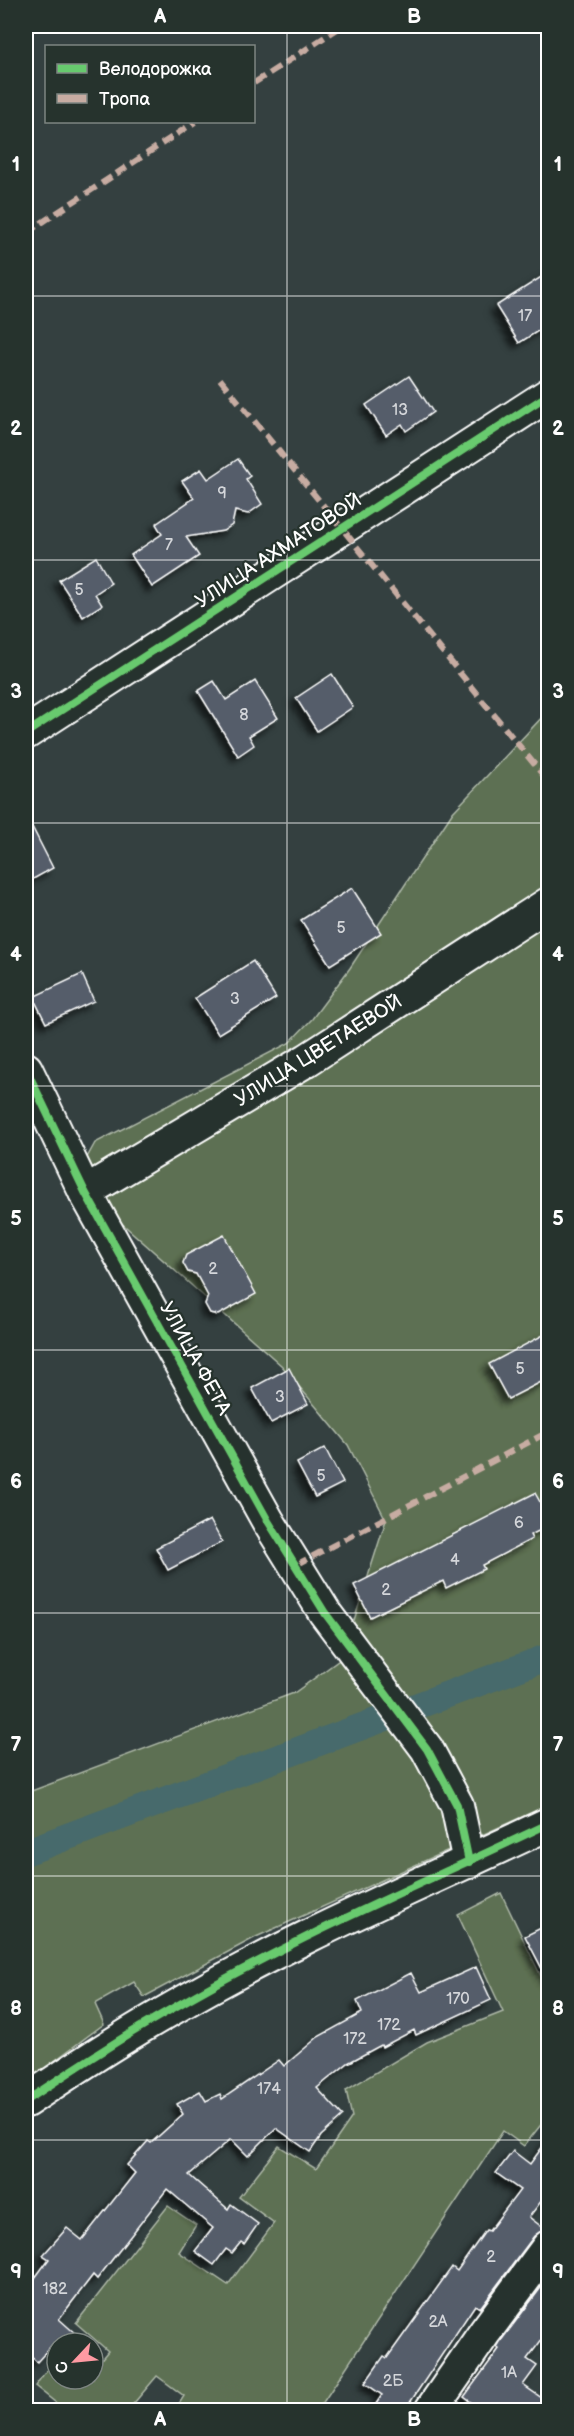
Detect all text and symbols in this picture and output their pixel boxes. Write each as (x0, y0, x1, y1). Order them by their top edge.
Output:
text: A (153, 5, 167, 29)
text: B (407, 5, 421, 29)
legend (45, 45, 255, 123)
text: Велодорожка (99, 59, 212, 80)
text: Тропа (99, 89, 150, 110)
text: 1 (12, 153, 20, 177)
text: 1 (554, 153, 562, 177)
house number: 17 (518, 307, 532, 326)
house number: 13 (392, 401, 408, 420)
text: 2 (10, 417, 22, 441)
text: 2 (552, 417, 564, 441)
house number: 9 (217, 484, 227, 503)
street label: УЛИЦА АХМАТОВОЙ (191, 488, 366, 614)
house number: 7 (165, 536, 173, 555)
house number: 5 (74, 581, 84, 600)
text: 3 (10, 680, 22, 704)
text: 3 (552, 680, 564, 704)
house number: 8 (239, 706, 249, 725)
house number: 5 (336, 919, 346, 938)
text: 4 (10, 943, 22, 967)
text: 4 (552, 943, 564, 967)
house number: 3 (230, 990, 240, 1009)
street label: УЛИЦА ЦВЕТАЕВОЙ (230, 990, 407, 1112)
text: 5 (10, 1207, 22, 1231)
text: 5 (552, 1207, 564, 1231)
house number: 2 (208, 1260, 218, 1279)
street label: УЛИЦА ФЕТА (154, 1298, 237, 1420)
house number: 5 (515, 1360, 525, 1379)
house number: 3 (275, 1388, 285, 1407)
house number: 5 (316, 1467, 326, 1486)
text: 6 (10, 1470, 22, 1494)
text: 6 (552, 1470, 564, 1494)
house number: 6 (514, 1514, 524, 1533)
house number: 4 (450, 1551, 460, 1570)
house number: 2 (381, 1581, 391, 1600)
text: 7 (10, 1733, 22, 1757)
text: 7 (552, 1733, 564, 1757)
house number: 170 (446, 1990, 470, 2009)
text: 8 (10, 1997, 22, 2021)
text: 8 (552, 1997, 564, 2021)
house number: 172 (377, 2016, 401, 2035)
house number: 172 (343, 2030, 367, 2049)
house number: 174 (257, 2080, 281, 2099)
house number: 2 (486, 2248, 496, 2267)
text: 9 (10, 2260, 22, 2284)
text: 9 (552, 2260, 564, 2284)
house number: 182 (43, 2280, 68, 2299)
house number: 2А (428, 2313, 448, 2332)
north arrow (45, 2331, 105, 2391)
text: С (52, 2358, 74, 2376)
house number: 1А (501, 2364, 517, 2383)
house number: 2Б (383, 2372, 404, 2391)
text: A (153, 2408, 167, 2432)
text: B (407, 2408, 421, 2432)

